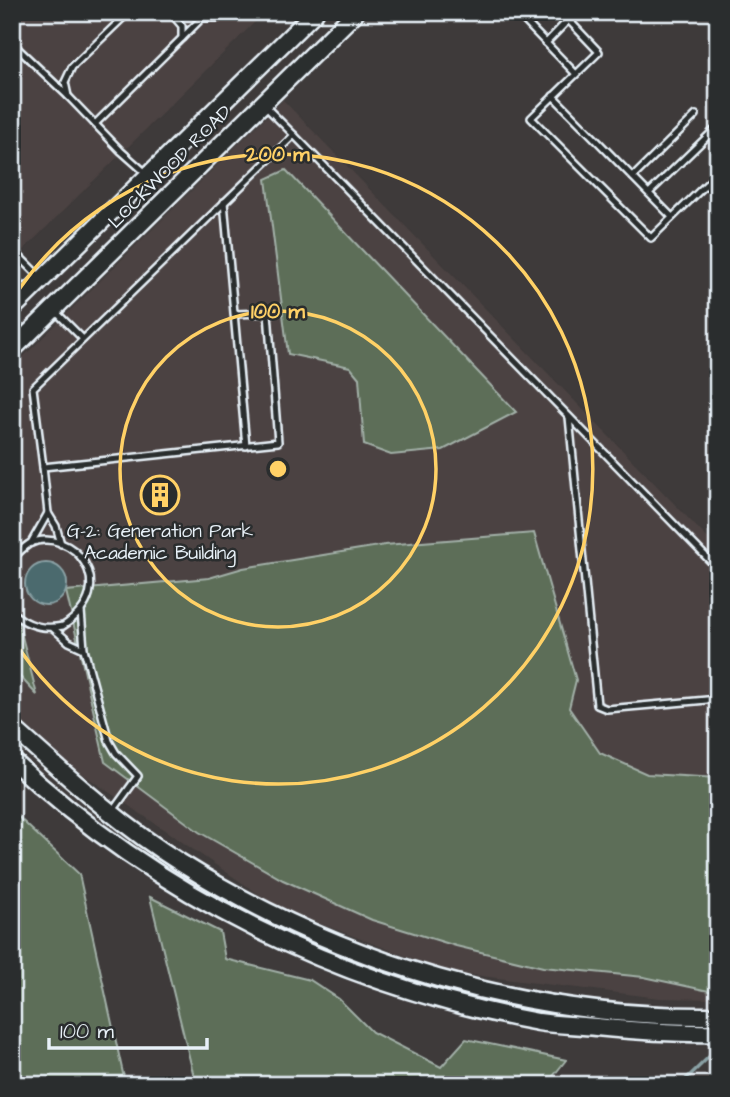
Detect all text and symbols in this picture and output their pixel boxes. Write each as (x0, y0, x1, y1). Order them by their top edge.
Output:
street label: LOCKWOOD ROAD (102, 99, 238, 235)
text: 200 m (245, 140, 310, 169)
text: 100 m (251, 297, 306, 326)
centre of rings (266, 457, 290, 481)
building icon: G-2: Generation Park Academic Building (139, 474, 181, 516)
place label: G-2: Generation Park Academic Building (67, 518, 254, 568)
scale bar (49, 1006, 206, 1050)
text: 100 m (60, 1017, 115, 1046)

